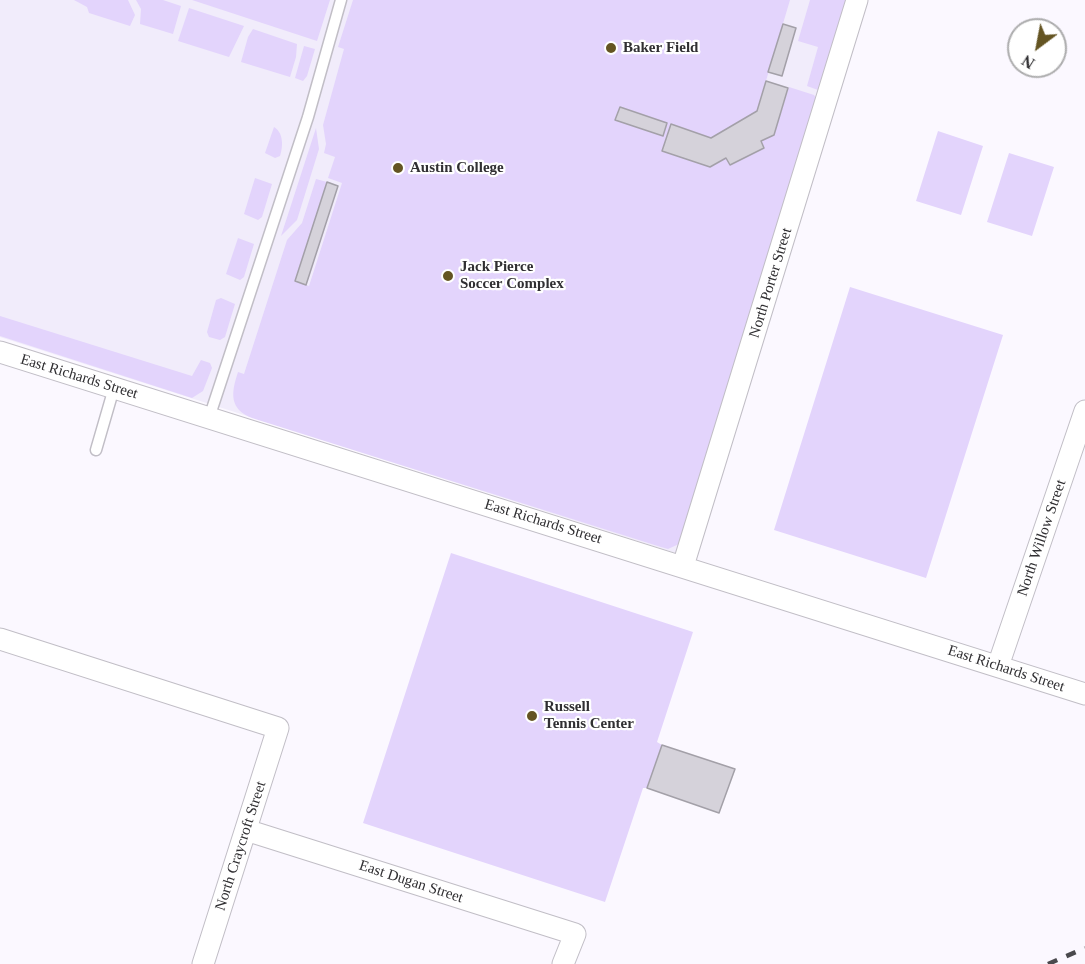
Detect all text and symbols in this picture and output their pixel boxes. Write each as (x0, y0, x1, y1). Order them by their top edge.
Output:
north arrow (1007, 18, 1067, 78)
place label: Baker Field (623, 39, 698, 57)
marker: Baker Field (604, 41, 618, 55)
text: N (1019, 52, 1038, 72)
place label: Austin College (410, 159, 504, 177)
marker: Austin College (391, 161, 405, 175)
street label: North Porter Street (746, 226, 796, 340)
place label: Jack Pierce Soccer Complex (460, 258, 564, 293)
marker: Jack Pierce Soccer Complex (441, 269, 455, 283)
street label: East Richards Street (18, 351, 140, 403)
street label: North Willow Street (1014, 477, 1070, 599)
street label: East Richards Street (482, 496, 604, 548)
street label: East Richards Street (945, 642, 1067, 696)
place label: Russell Tennis Center (544, 698, 634, 733)
marker: Russell Tennis Center (525, 709, 539, 723)
street label: North Craycroft Street (212, 779, 270, 913)
street label: East Dugan Street (357, 857, 465, 907)

